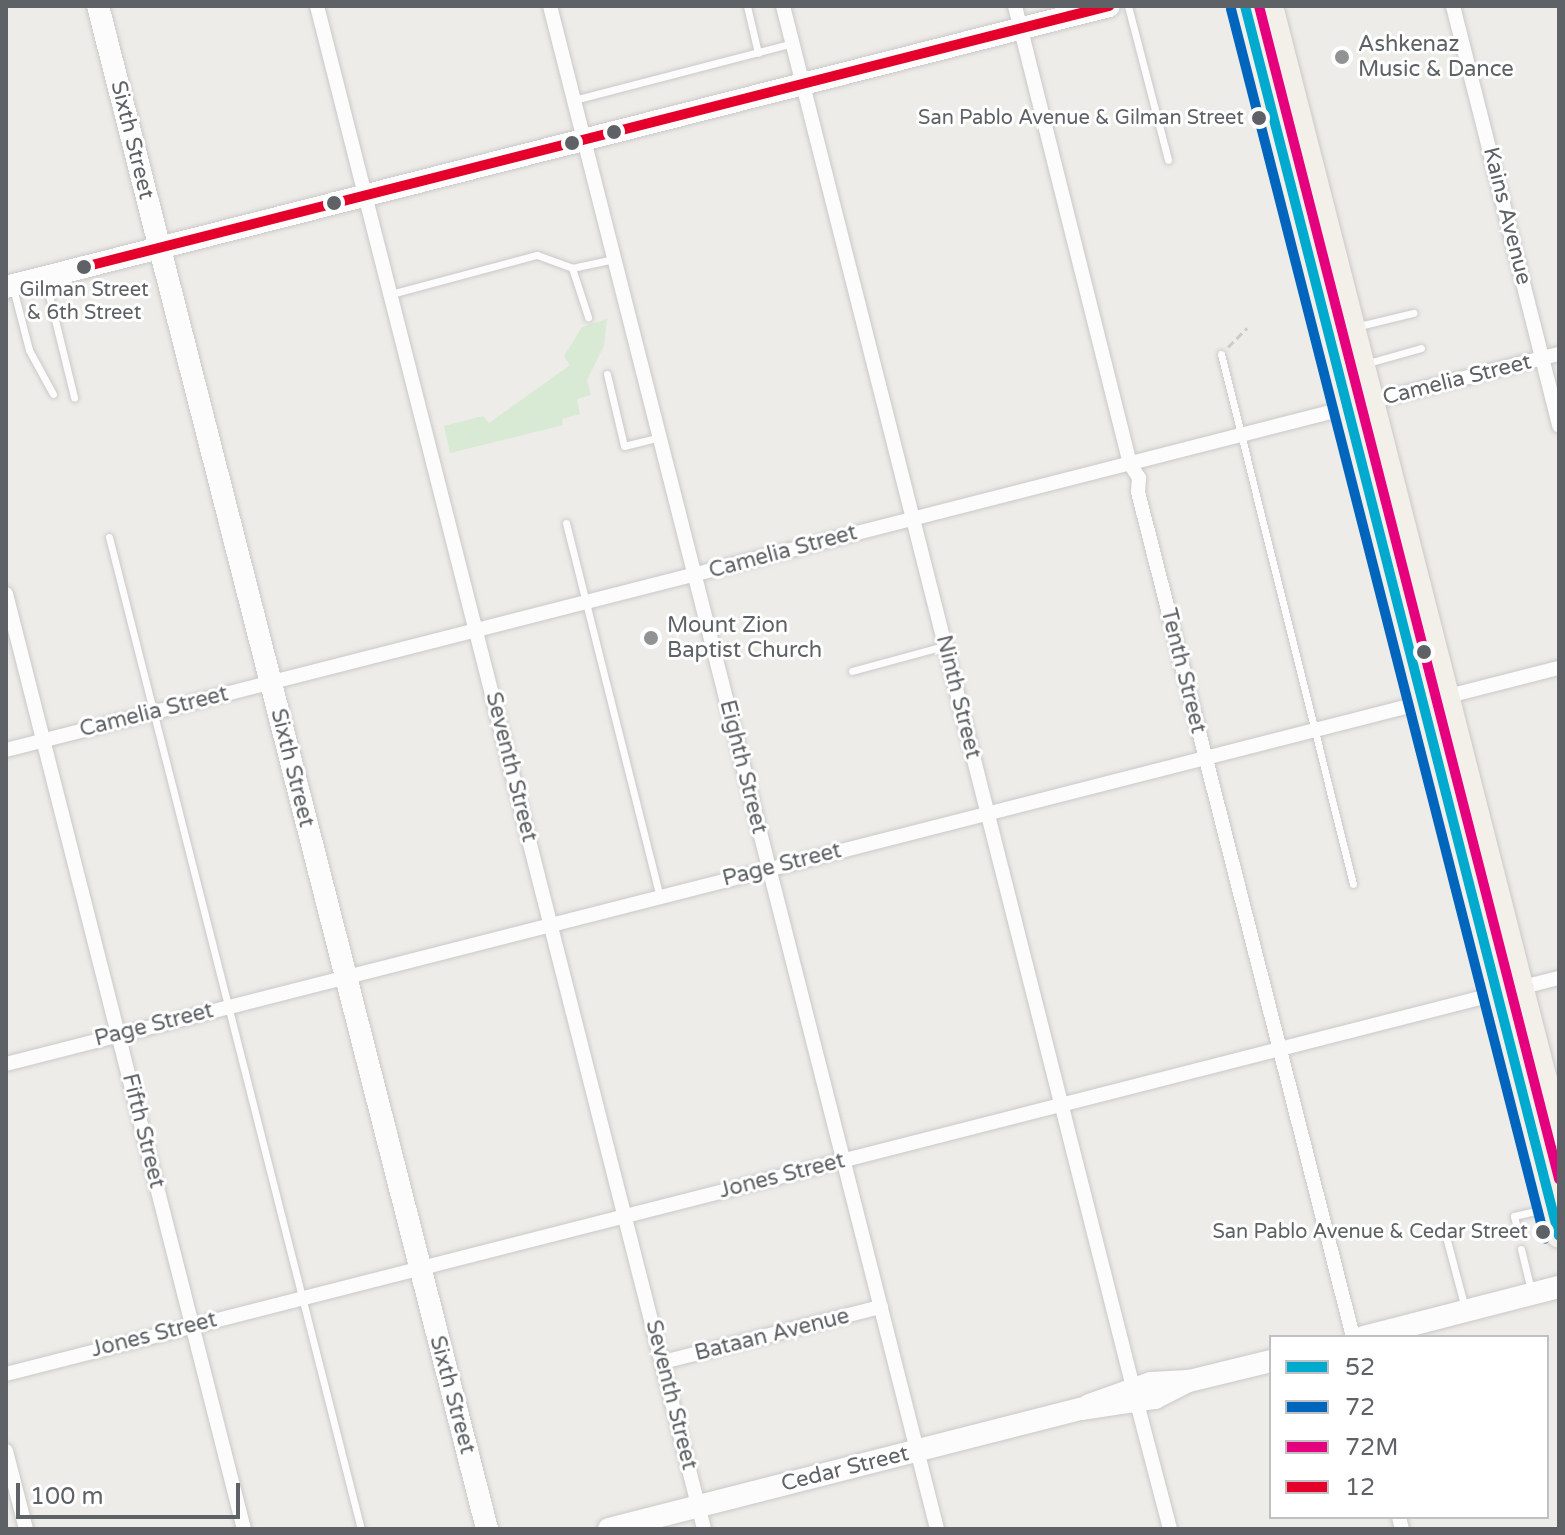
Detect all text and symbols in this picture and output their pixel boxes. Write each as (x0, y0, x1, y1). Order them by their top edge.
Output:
place label: Ashkenaz Music & Dance (1358, 31, 1514, 82)
marker: Ashkenaz Music & Dance (1333, 48, 1351, 66)
street label: Sixth Street (105, 78, 159, 202)
place label: San Pablo Avenue & Gilman Street (918, 106, 1244, 130)
marker: San Pablo Avenue & Gilman Street (1251, 110, 1267, 126)
unlabelled marker (606, 124, 622, 140)
unlabelled marker (564, 135, 580, 151)
street label: Kains Avenue (1477, 144, 1537, 288)
unlabelled marker (326, 195, 342, 211)
marker: Gilman Street & 6th Street (76, 259, 92, 275)
place label: Gilman Street & 6th Street (19, 278, 149, 325)
street label: Camelia Street (1380, 349, 1534, 411)
street label: Camelia Street (706, 520, 860, 584)
street label: Tenth Street (1155, 606, 1211, 736)
place label: Mount Zion Baptist Church (667, 612, 822, 664)
marker: Mount Zion Baptist Church (642, 629, 660, 647)
street label: Ninth Street (930, 632, 986, 762)
unlabelled marker (1416, 644, 1432, 660)
street label: Camelia Street (77, 681, 231, 743)
street label: Seventh Street (480, 689, 542, 845)
street label: Eighth Street (714, 697, 772, 837)
street label: Sixth Street (265, 706, 319, 830)
street label: Page Street (720, 837, 844, 893)
street label: Page Street (92, 997, 216, 1053)
street label: Fifth Street (116, 1071, 170, 1191)
street label: Jones Street (716, 1148, 848, 1204)
place label: San Pablo Avenue & Cedar Street (1213, 1220, 1528, 1244)
marker: San Pablo Avenue & Cedar Street (1535, 1224, 1551, 1240)
street label: Bataan Avenue (692, 1303, 852, 1367)
street label: Jones Street (88, 1307, 220, 1363)
street label: Seventh Street (640, 1317, 702, 1473)
street label: Sixth Street (424, 1333, 480, 1457)
legend (1269, 1335, 1549, 1519)
text: 52 (1345, 1353, 1375, 1382)
text: 72 (1345, 1393, 1375, 1422)
text: 72M (1345, 1433, 1398, 1462)
street label: Cedar Street (778, 1440, 912, 1498)
scale bar (20, 1467, 244, 1517)
text: 12 (1345, 1473, 1375, 1502)
text: 100 m (30, 1482, 104, 1511)

